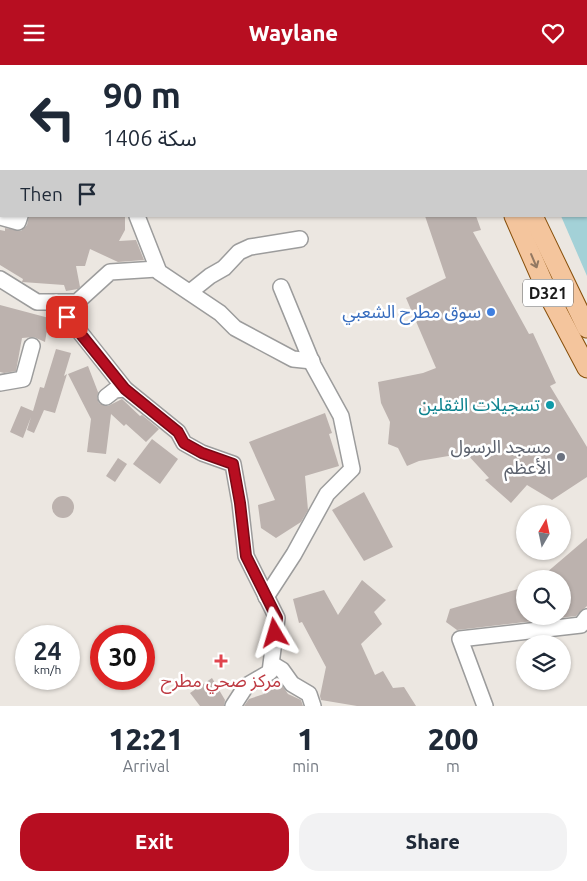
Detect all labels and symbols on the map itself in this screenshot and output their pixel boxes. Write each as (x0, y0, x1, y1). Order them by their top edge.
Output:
one-way arrow (529, 253, 539, 268)
road number: D321 (523, 279, 573, 307)
pin (46, 296, 88, 338)
place label: سوق مطرح الشعبي (342, 301, 481, 325)
marker: سوق مطرح الشعبي (485, 306, 497, 318)
place label: تسجيلات الثقلين (419, 394, 540, 416)
marker: تسجيلات الثقلين (544, 399, 556, 411)
place label: مسجد الرسول الأعظم (450, 436, 551, 481)
marker: مسجد الرسول الأعظم (555, 451, 567, 463)
north arrow (516, 505, 571, 560)
position arrow (248, 606, 300, 658)
speed limit sign: 30 (90, 625, 155, 690)
marker: مركز صحي مطرح (214, 654, 228, 668)
place label: مركز صحي مطرح (161, 670, 281, 694)

